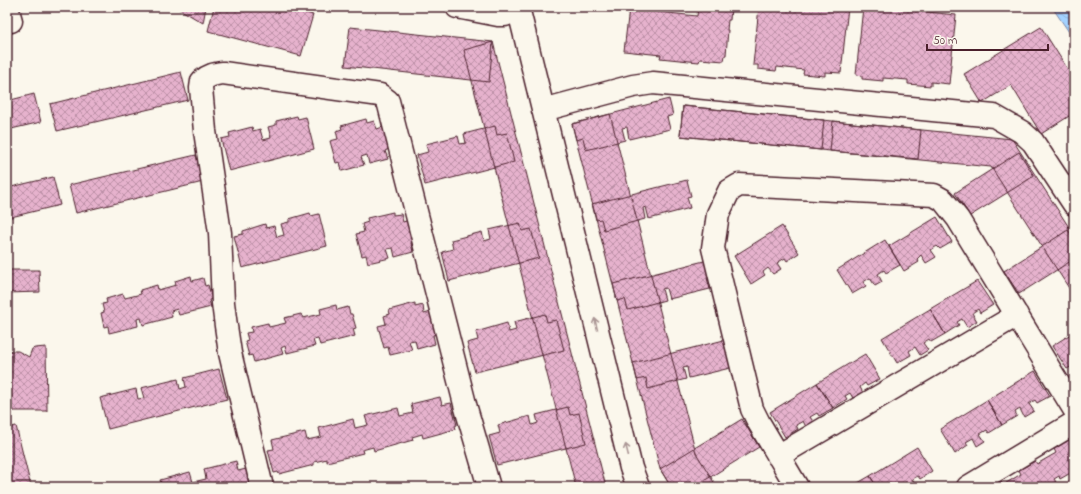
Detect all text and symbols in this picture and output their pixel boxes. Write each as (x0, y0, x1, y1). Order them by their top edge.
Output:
scale bar (927, 26, 1048, 52)
text: 50 m (933, 32, 957, 50)
one-way arrow (591, 317, 599, 330)
one-way arrow (622, 444, 630, 457)

